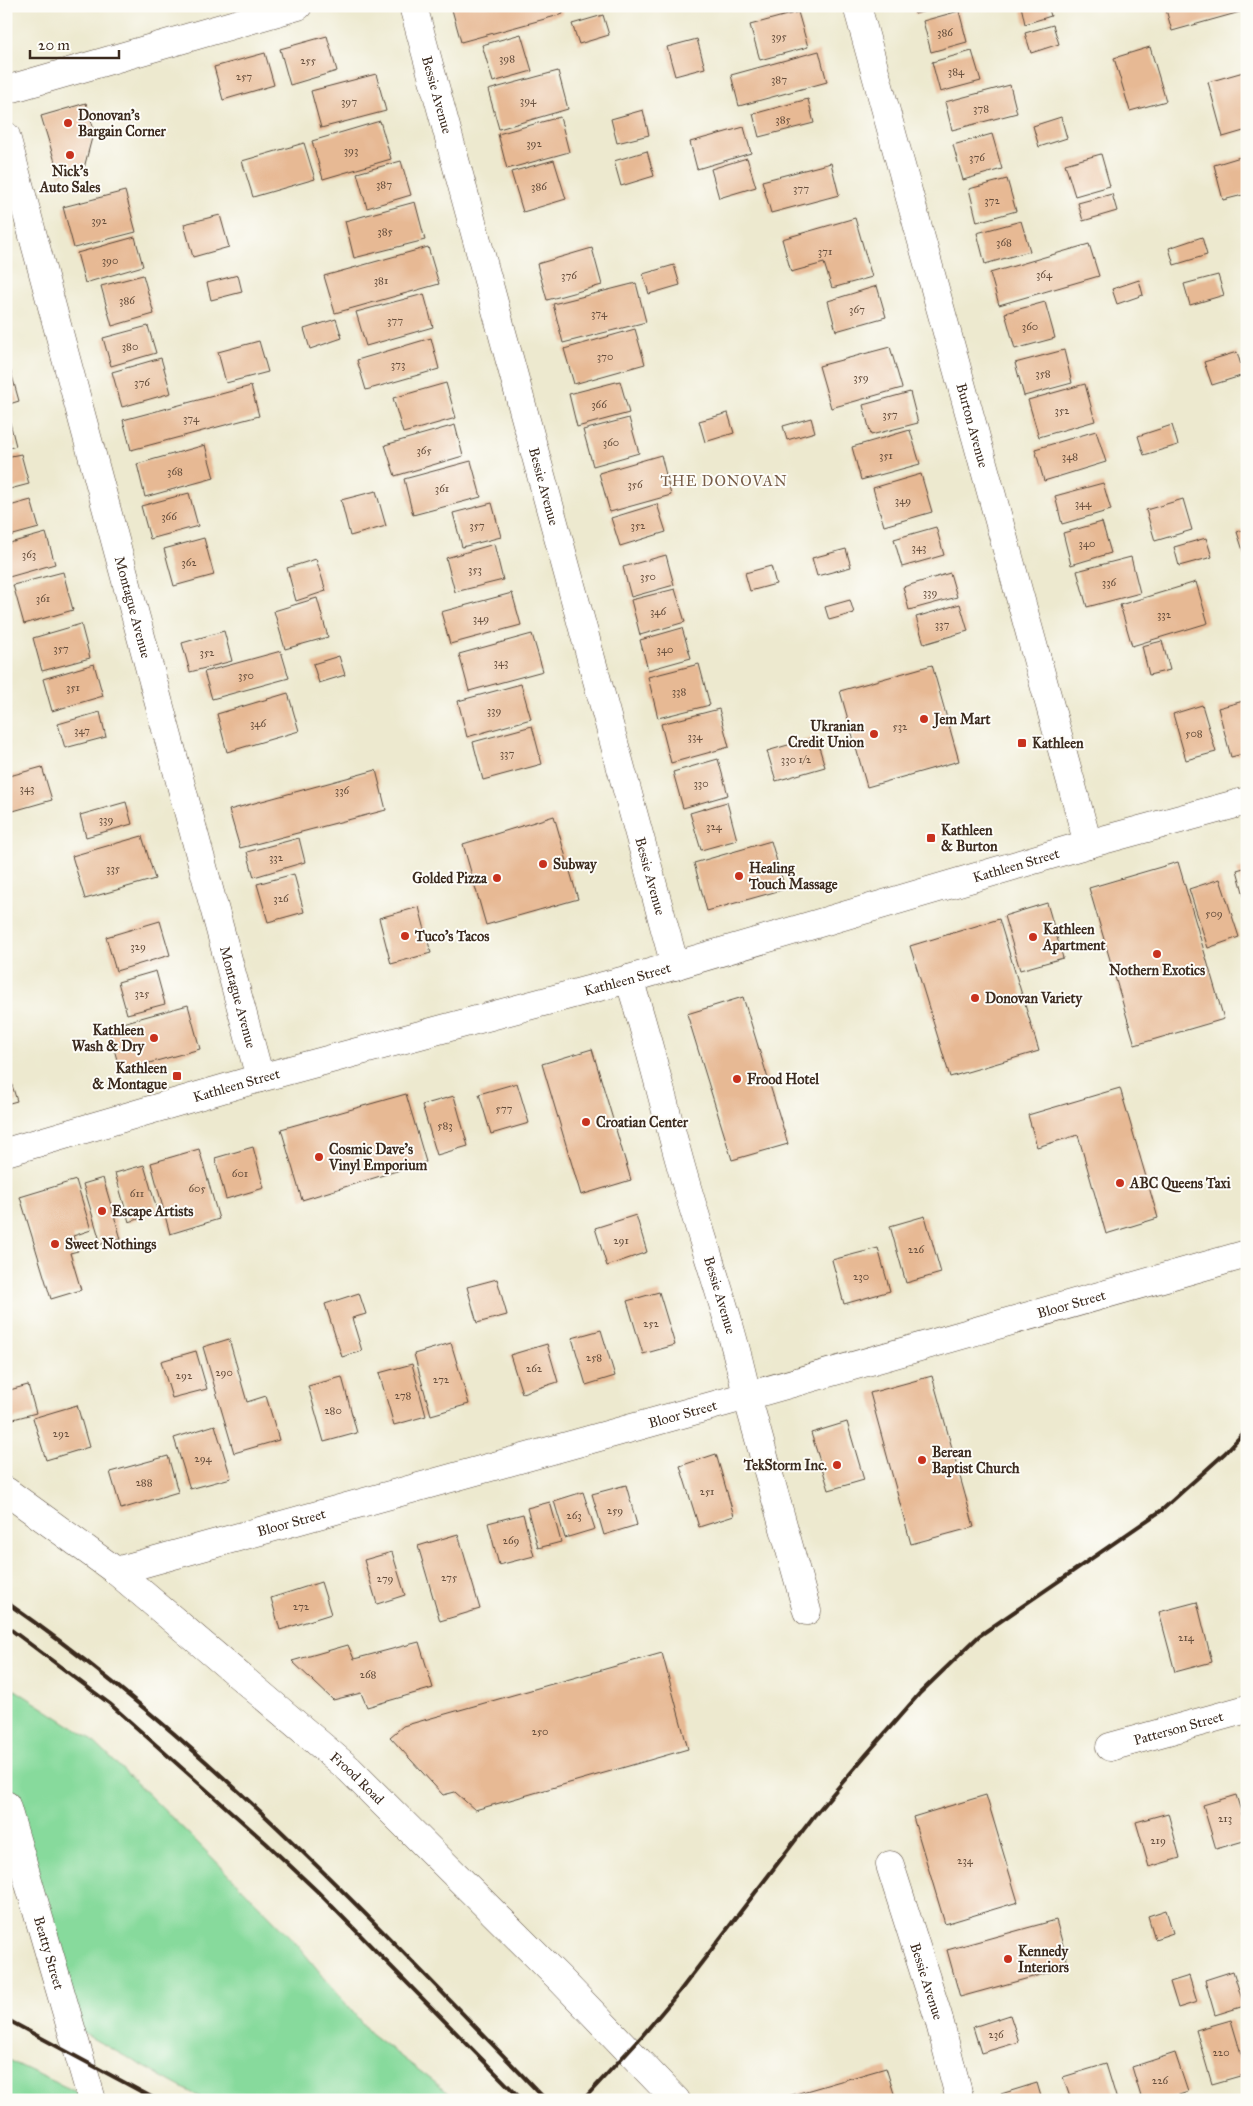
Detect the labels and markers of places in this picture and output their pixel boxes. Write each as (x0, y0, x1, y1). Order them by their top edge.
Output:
place label: Donovan's Bargain Corner (78, 107, 167, 141)
marker: Donovan's Bargain Corner (62, 117, 74, 129)
marker: Nick's Auto Sales (64, 149, 76, 161)
place label: Nick's Auto Sales (39, 163, 100, 196)
place label: Jem Mart (932, 711, 991, 729)
marker: Jem Mart (918, 713, 930, 725)
place label: Ukranian Credit Union (788, 718, 864, 751)
marker: Ukranian Credit Union (868, 728, 880, 740)
place label: Kathleen (1032, 735, 1084, 752)
marker: Kathleen (1016, 737, 1028, 749)
place label: Kathleen & Burton (941, 822, 998, 855)
marker: Kathleen & Burton (925, 832, 937, 844)
place label: Subway (553, 856, 598, 874)
marker: Subway (537, 858, 549, 870)
place label: Healing Touch Massage (748, 860, 838, 894)
place label: Golded Pizza (412, 870, 488, 887)
marker: Healing Touch Massage (733, 870, 745, 882)
marker: Golded Pizza (491, 872, 503, 884)
place label: Kathleen Apartment (1042, 921, 1106, 955)
place label: Tuco's Tacos (414, 928, 489, 945)
marker: Tuco's Tacos (399, 930, 411, 942)
marker: Kathleen Apartment (1027, 931, 1039, 943)
marker: Nothern Exotics (1151, 948, 1163, 960)
place label: Nothern Exotics (1109, 962, 1205, 979)
place label: Donovan Variety (985, 990, 1083, 1008)
marker: Donovan Variety (969, 992, 981, 1004)
place label: Kathleen Wash & Dry (72, 1022, 145, 1056)
marker: Kathleen Wash & Dry (148, 1032, 160, 1044)
place label: Kathleen & Montague (92, 1060, 167, 1094)
marker: Kathleen & Montague (171, 1070, 183, 1082)
place label: Frood Hotel (747, 1071, 820, 1088)
marker: Frood Hotel (731, 1073, 743, 1085)
place label: Croatian Center (596, 1114, 689, 1131)
marker: Croatian Center (580, 1116, 592, 1128)
place label: Cosmic Dave's Vinyl Emporium (328, 1141, 428, 1175)
marker: Cosmic Dave's Vinyl Emporium (313, 1151, 325, 1163)
place label: ABC Queens Taxi (1129, 1175, 1231, 1193)
marker: ABC Queens Taxi (1114, 1177, 1126, 1189)
place label: Escape Artists (112, 1203, 193, 1221)
marker: Escape Artists (96, 1205, 108, 1217)
place label: Sweet Nothings (65, 1236, 156, 1254)
marker: Sweet Nothings (49, 1238, 61, 1250)
place label: Berean Baptist Church (932, 1444, 1020, 1478)
marker: Berean Baptist Church (916, 1454, 928, 1466)
place label: TekStorm Inc. (743, 1457, 827, 1474)
marker: TekStorm Inc. (831, 1459, 843, 1471)
place label: Kennedy Interiors (1018, 1943, 1070, 1976)
marker: Kennedy Interiors (1002, 1953, 1014, 1965)

